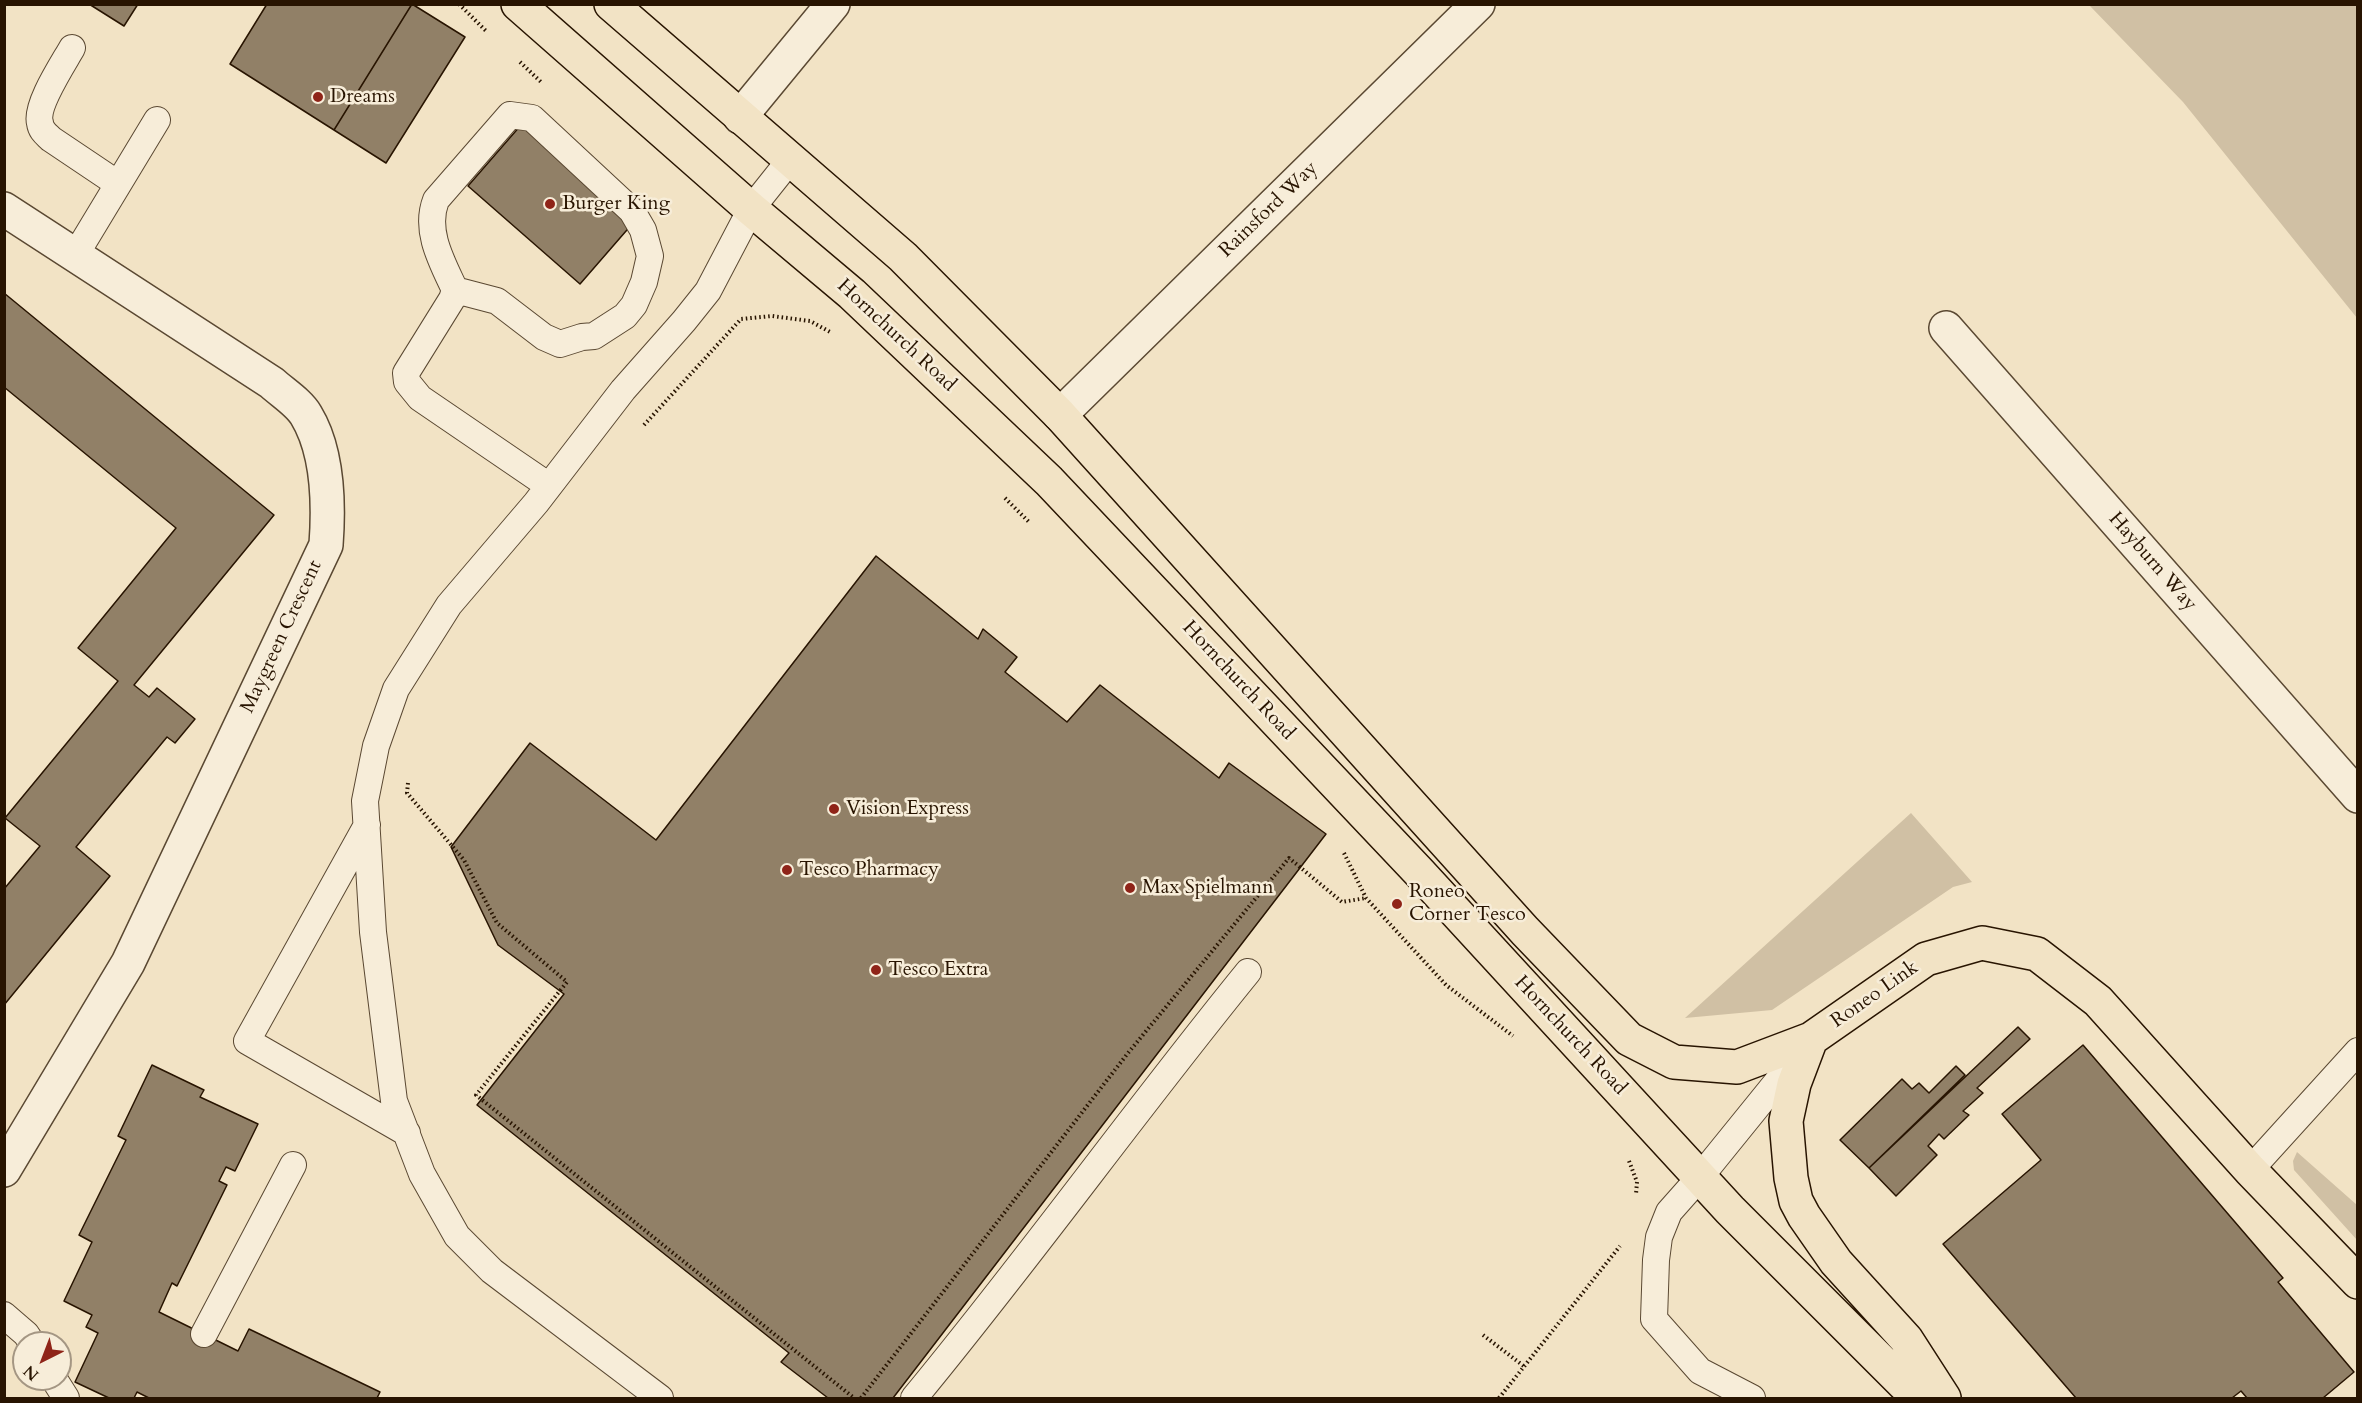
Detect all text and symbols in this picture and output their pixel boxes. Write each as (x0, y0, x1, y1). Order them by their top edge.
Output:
place label: Dreams (330, 85, 395, 109)
marker: Dreams (311, 90, 325, 104)
street label: Rainsford Way (1215, 157, 1323, 263)
place label: Burger King (562, 192, 670, 216)
marker: Burger King (543, 197, 557, 211)
street label: Hornchurch Road (832, 275, 960, 397)
street label: Hayburn Way (2103, 508, 2201, 616)
street label: Maygreen Crescent (236, 557, 328, 717)
street label: Hornchurch Road (1177, 617, 1299, 745)
place label: Vision Express (846, 797, 969, 821)
marker: Vision Express (827, 802, 841, 816)
place label: Tesco Pharmacy (799, 858, 939, 882)
marker: Tesco Pharmacy (780, 863, 794, 877)
place label: Max Spielmann (1142, 876, 1274, 900)
place label: Roneo Corner Tesco (1409, 880, 1526, 927)
marker: Max Spielmann (1123, 881, 1137, 895)
marker: Roneo Corner Tesco (1390, 897, 1404, 911)
street label: Roneo Link (1827, 956, 1923, 1034)
place label: Tesco Extra (888, 958, 988, 982)
marker: Tesco Extra (869, 963, 883, 977)
street label: Hornchurch Road (1509, 972, 1631, 1100)
north arrow (12, 1331, 72, 1391)
text: N (19, 1360, 44, 1386)

